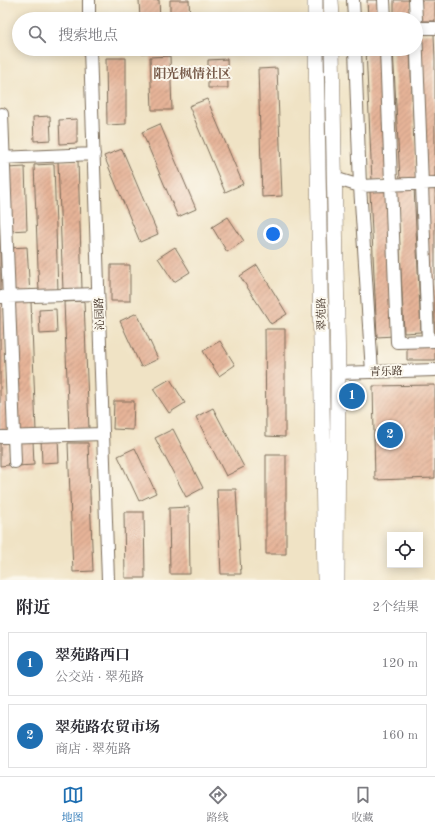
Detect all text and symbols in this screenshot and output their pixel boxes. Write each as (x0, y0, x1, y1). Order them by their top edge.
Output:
search box (12, 12, 423, 56)
icon: search (26, 23, 48, 45)
text: 搜索地点 (58, 29, 118, 44)
district label: 阳光枫情社区 (153, 66, 231, 81)
your location (263, 224, 283, 244)
street label: 沁园路 (92, 297, 107, 331)
street label: 翠苑路 (315, 297, 328, 331)
street label: 青乐路 (369, 364, 403, 379)
pin: 1 (339, 381, 365, 411)
pin: 2 (377, 420, 403, 450)
map controls (387, 532, 423, 568)
button: locate (387, 532, 423, 568)
text: 附近 (16, 600, 50, 617)
text: 2个结果 (372, 601, 419, 614)
text: 翠苑路西口 (55, 649, 130, 664)
text: 1 (26, 657, 34, 670)
text: 120 m (381, 657, 418, 670)
text: 公交站 · 翠苑路 (55, 671, 144, 684)
text: 翠苑路农贸市场 (55, 721, 160, 736)
text: 2 (26, 729, 34, 742)
text: 160 m (381, 729, 418, 742)
text: 商店 · 翠苑路 (55, 743, 131, 756)
tab: 地图 (62, 784, 84, 826)
tab: 路线 (207, 784, 229, 826)
tab: 收藏 (352, 784, 374, 826)

